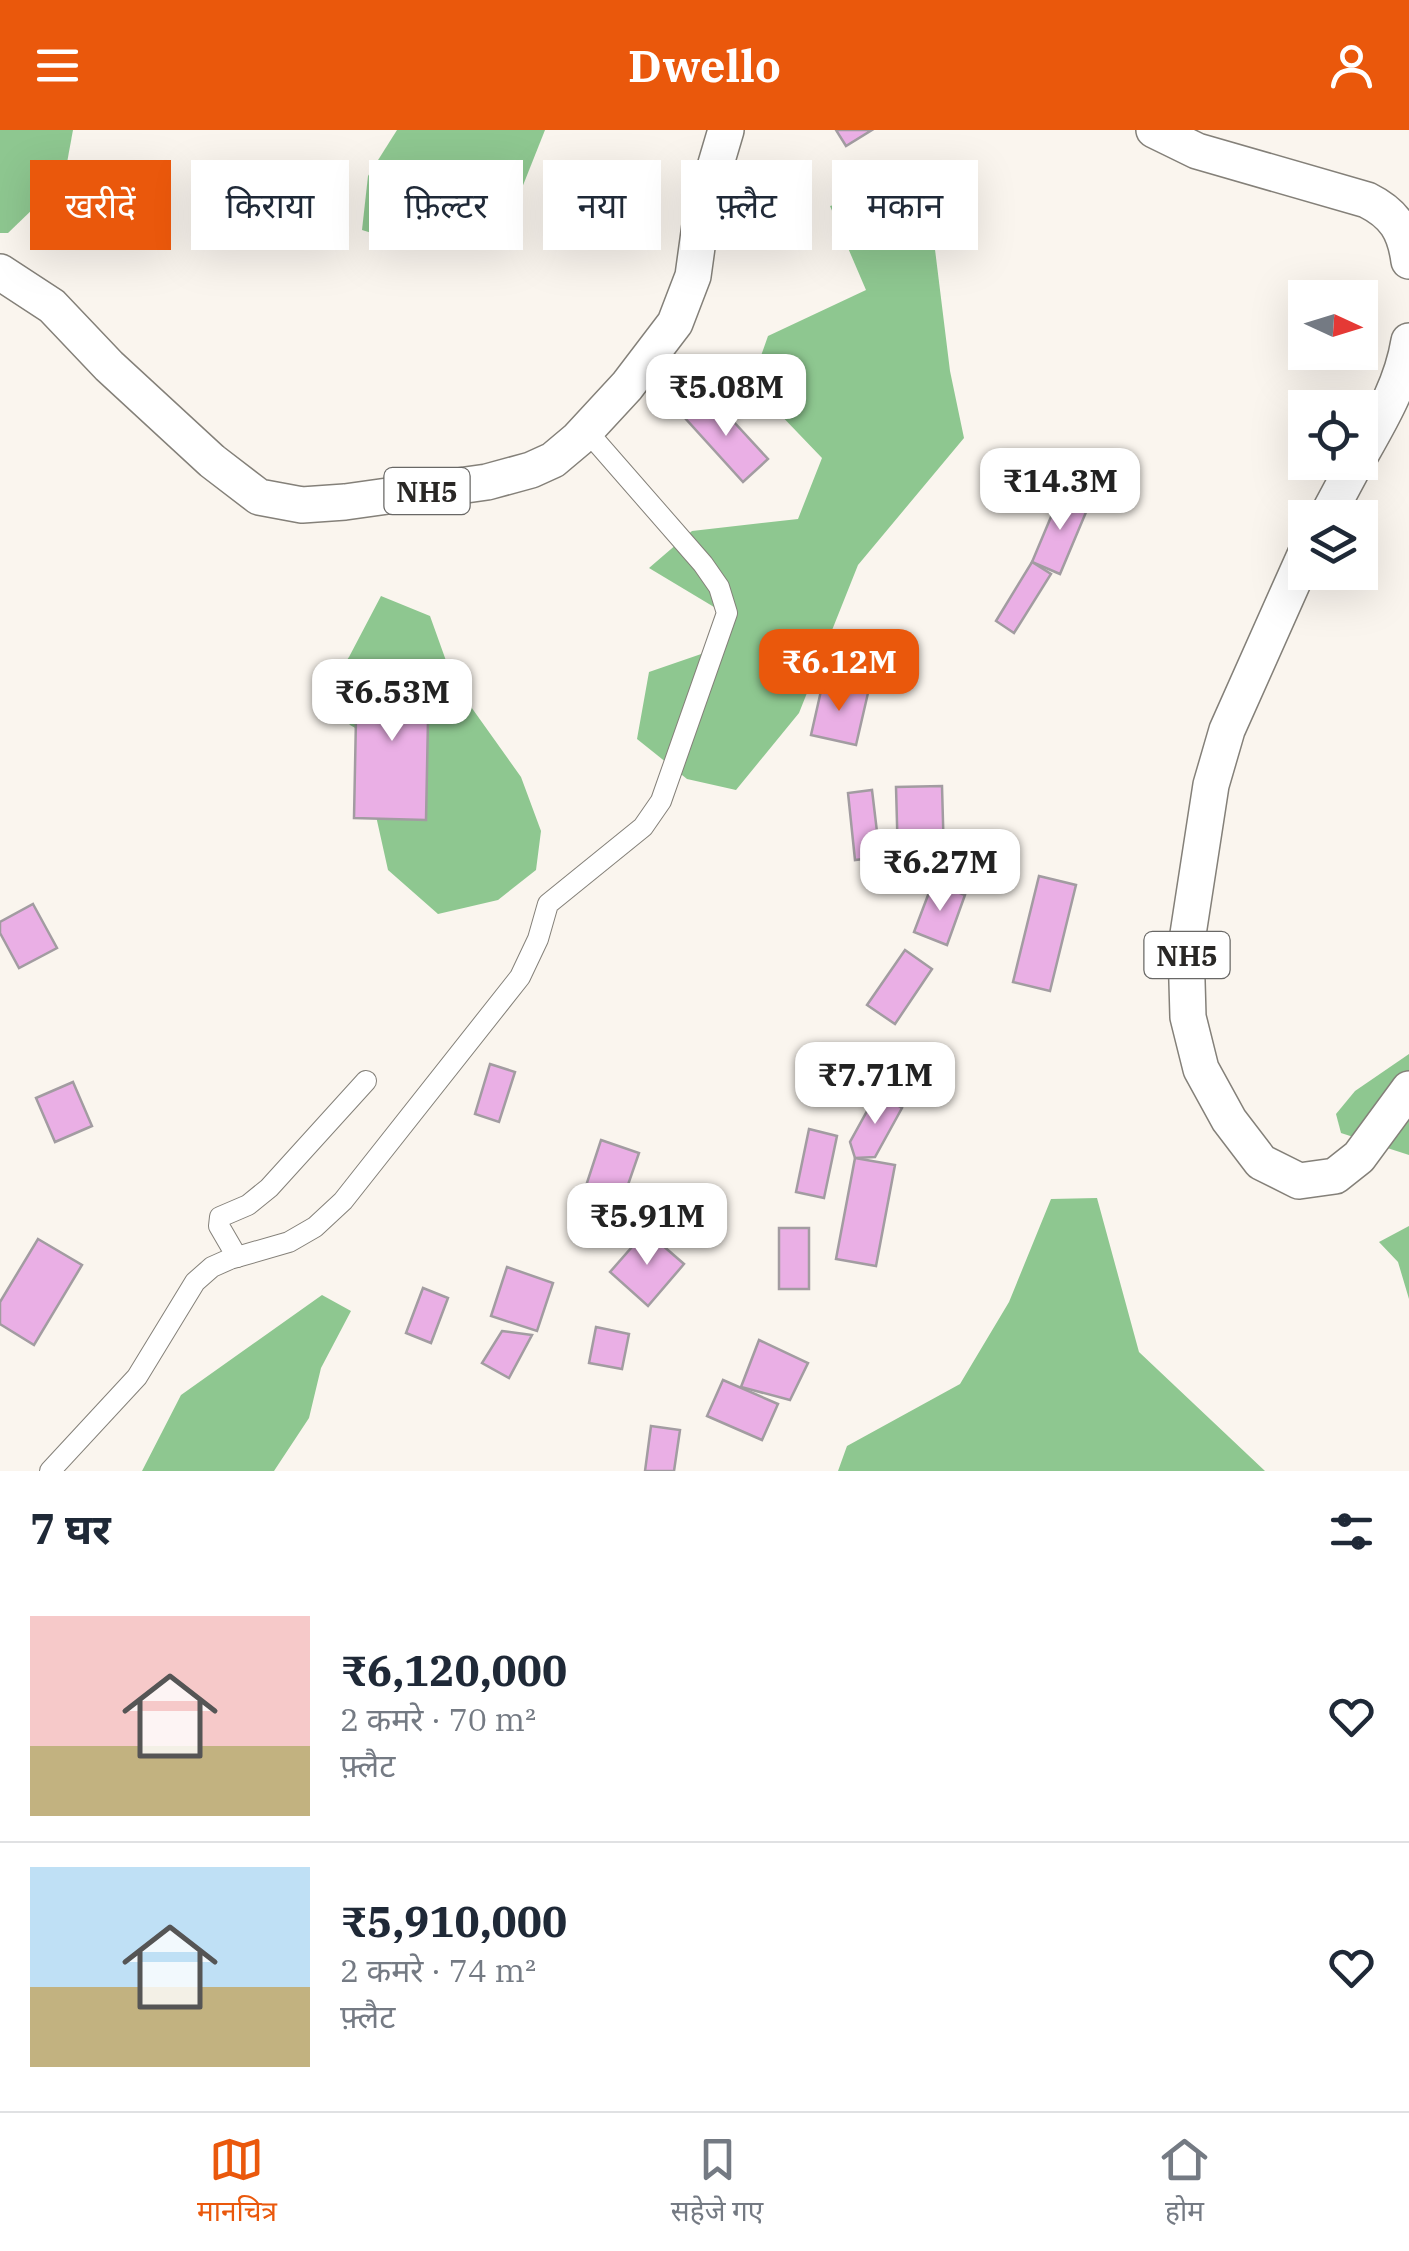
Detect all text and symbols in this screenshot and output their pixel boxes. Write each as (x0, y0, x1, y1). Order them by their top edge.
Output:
text: Dwello (628, 36, 781, 94)
icon: menu (30, 38, 85, 93)
icon: person (1324, 38, 1379, 93)
chip: खरीदें (30, 160, 171, 250)
chip: किराया (191, 160, 349, 250)
chip: फ़िल्टर (369, 160, 523, 250)
chip: नया (543, 160, 661, 250)
chip: फ़्लैट (681, 160, 812, 250)
chip: मकान (832, 160, 978, 250)
north arrow (1288, 280, 1378, 370)
map controls (1288, 280, 1378, 590)
pin: ₹5.08M (645, 354, 807, 439)
text: ₹5.08M (668, 365, 784, 407)
button: locate (1288, 390, 1378, 480)
pin: ₹14.3M (979, 448, 1141, 533)
text: ₹14.3M (1002, 459, 1118, 501)
road number: NH5 (384, 468, 470, 514)
button: layers (1288, 500, 1378, 590)
pin: ₹6.12M (758, 629, 920, 714)
text: ₹6.12M (781, 640, 897, 682)
pin: ₹6.53M (311, 659, 473, 744)
text: ₹6.53M (334, 670, 450, 712)
pin: ₹6.27M (859, 829, 1021, 914)
text: ₹6.27M (882, 840, 998, 882)
road number: NH5 (1144, 932, 1230, 978)
pin: ₹7.71M (794, 1042, 956, 1127)
text: ₹7.71M (817, 1053, 933, 1095)
pin: ₹5.91M (566, 1183, 728, 1268)
text: ₹5.91M (589, 1194, 705, 1236)
text: 7 घर (30, 1501, 111, 1556)
icon: filters (1324, 1504, 1379, 1559)
text: ₹6,120,000 (340, 1643, 567, 1698)
icon: home (110, 1656, 230, 1776)
icon: heart (1324, 1689, 1379, 1744)
text: 2 कमरे · 70 m² (340, 1698, 536, 1740)
text: फ़्लैट (340, 1744, 395, 1786)
text: ₹5,910,000 (340, 1894, 567, 1949)
icon: home (110, 1907, 230, 2027)
icon: heart (1324, 1940, 1379, 1995)
text: 2 कमरे · 74 m² (340, 1949, 536, 1991)
text: फ़्लैट (340, 1995, 395, 2037)
tab: मानचित्र (197, 2132, 277, 2232)
tab: सहेजे गए (671, 2132, 763, 2232)
tab: होम (1157, 2132, 1212, 2232)

